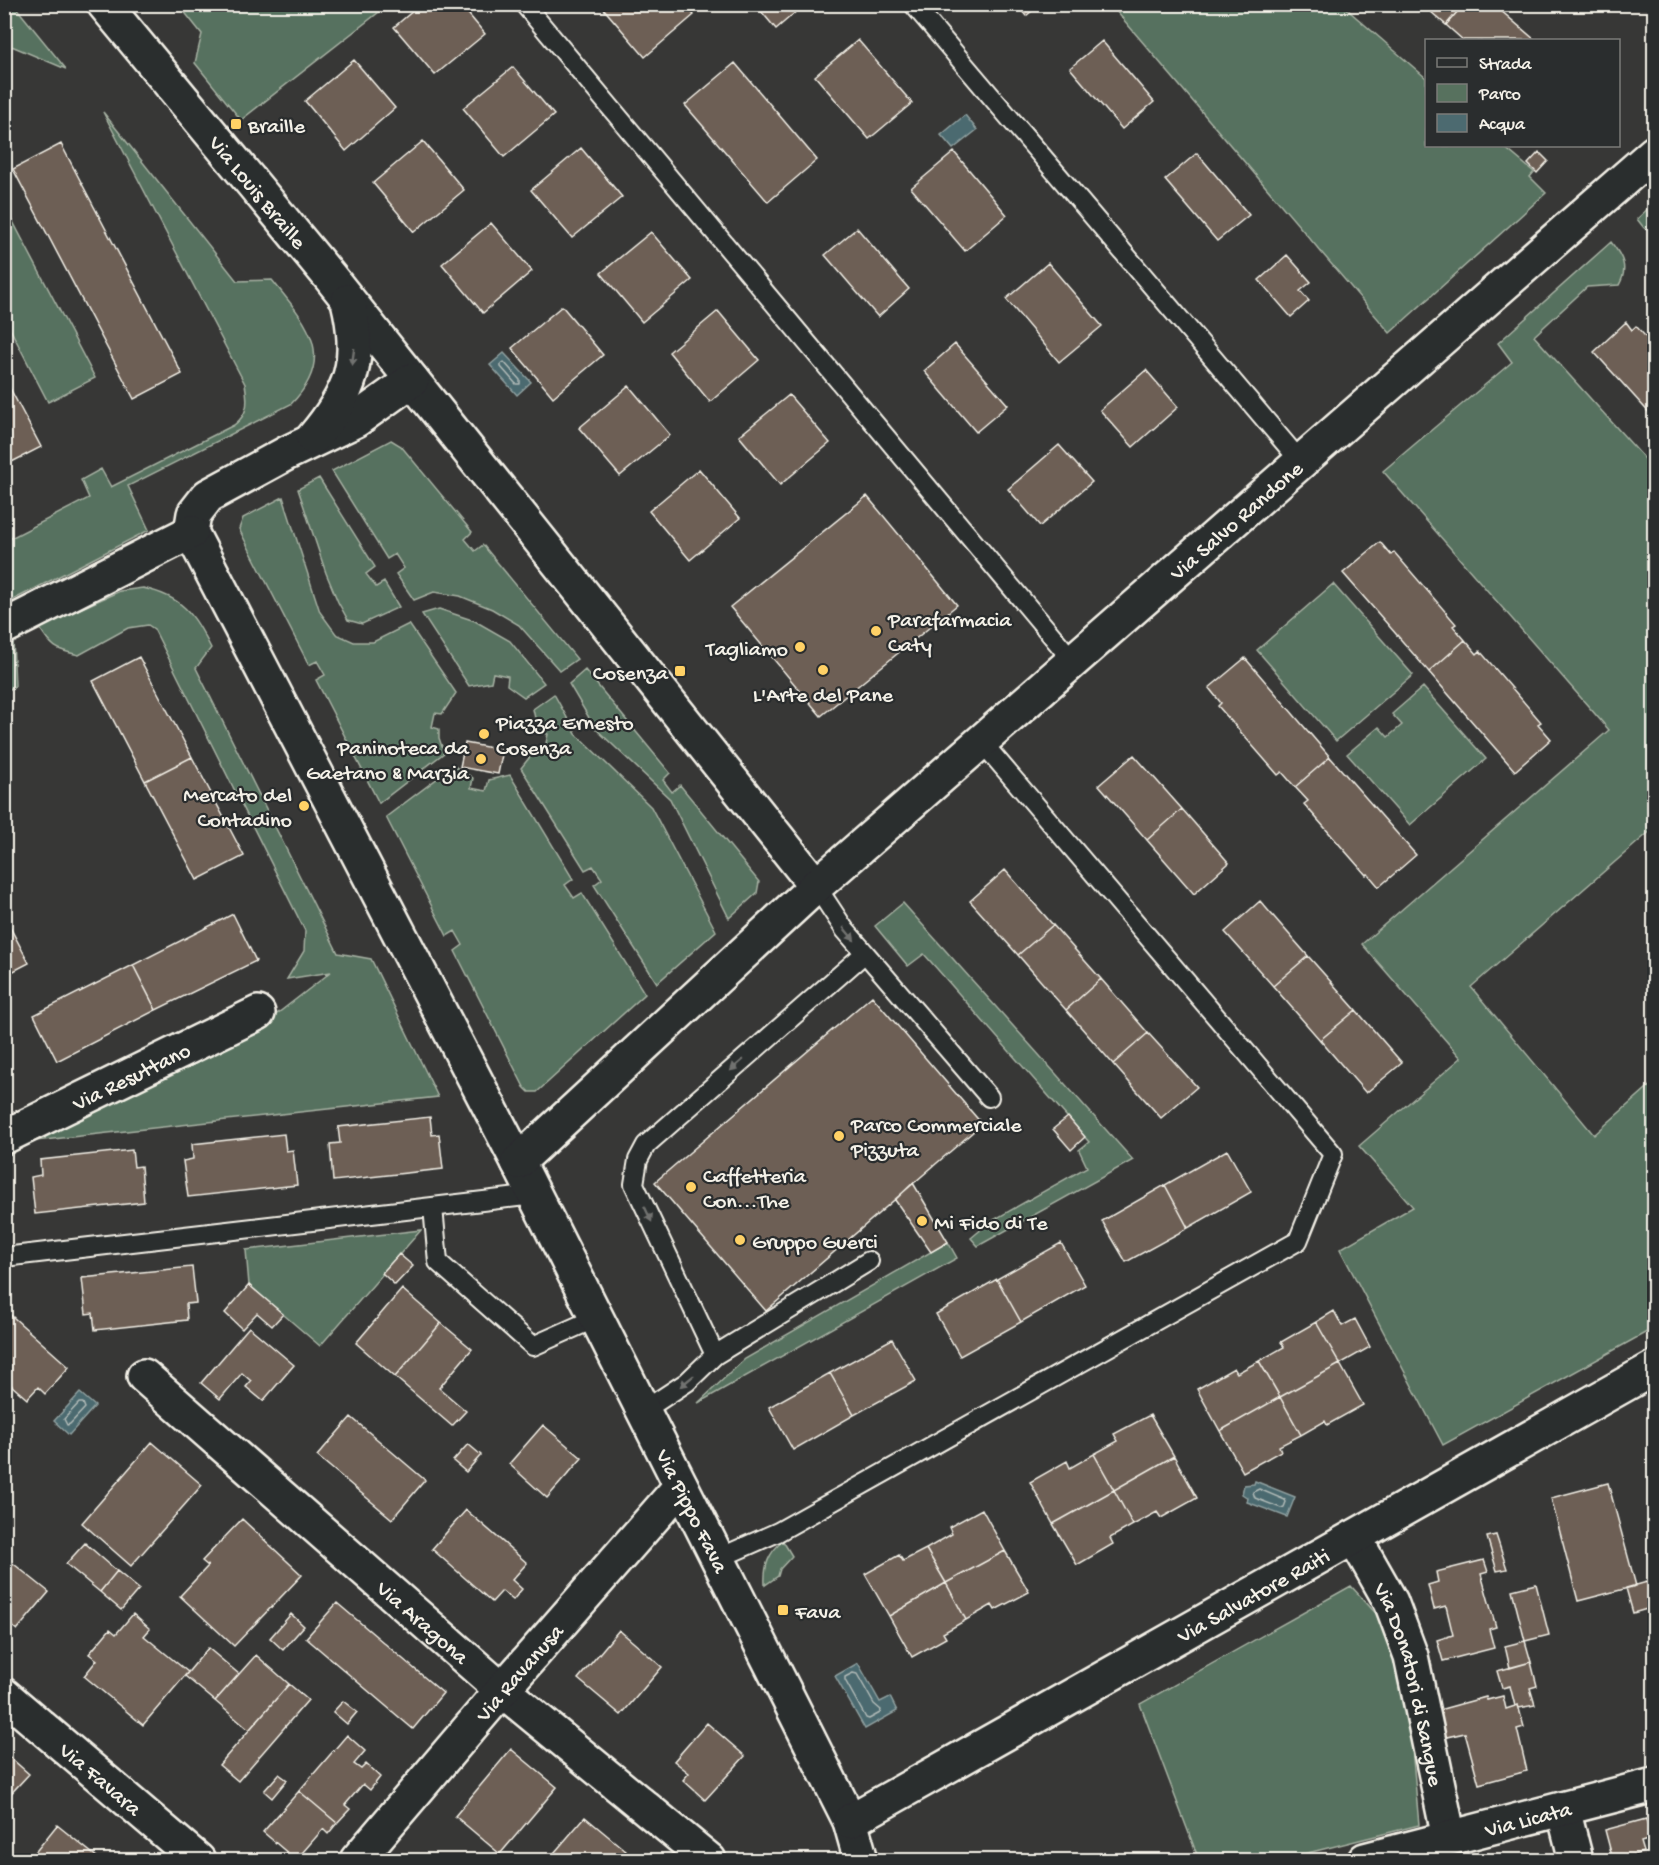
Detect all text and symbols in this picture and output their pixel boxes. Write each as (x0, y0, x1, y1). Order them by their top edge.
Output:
legend (1425, 39, 1620, 147)
text: Strada (1479, 55, 1533, 76)
text: Parco (1478, 85, 1521, 106)
place label: Braille (247, 115, 306, 141)
text: Acqua (1479, 115, 1526, 136)
marker: Braille (229, 117, 243, 131)
street label: Via Louis Braille (201, 131, 311, 256)
one-way arrow (349, 348, 358, 367)
street label: Via Salvo Randone (1165, 457, 1310, 588)
place label: Parafarmacia Caty (887, 609, 1012, 660)
marker: Parafarmacia Caty (869, 624, 883, 638)
place label: Tagliamo (704, 638, 788, 664)
marker: Tagliamo (793, 640, 807, 654)
place label: Cosenza (593, 662, 669, 688)
marker: L'Arte del Pane (816, 663, 830, 677)
marker: Cosenza (673, 664, 687, 678)
place label: L'Arte del Pane (753, 684, 894, 710)
place label: Piazza Ernesto Cosenza (495, 712, 634, 763)
marker: Piazza Ernesto Cosenza (477, 727, 491, 741)
place label: Paninoteca da Gaetano & Marzia (306, 737, 470, 788)
marker: Paninoteca da Gaetano & Marzia (474, 752, 488, 766)
place label: Mercato del Contadino (183, 784, 292, 835)
marker: Mercato del Contadino (297, 799, 311, 813)
one-way arrow (843, 926, 856, 942)
street label: Via Resuttano (68, 1039, 196, 1119)
one-way arrow (730, 1058, 745, 1071)
place label: Parco Commerciale Pizzuta (850, 1114, 1022, 1165)
marker: Parco Commerciale Pizzuta (832, 1129, 846, 1143)
place label: Caffetteria Con...The (703, 1165, 807, 1216)
marker: Caffetteria Con...The (684, 1180, 698, 1194)
one-way arrow (643, 1205, 652, 1222)
place label: Mi Fido di Te (934, 1212, 1048, 1238)
marker: Mi Fido di Te (915, 1214, 929, 1228)
place label: Gruppo Guerci (752, 1231, 878, 1257)
marker: Gruppo Guerci (733, 1233, 747, 1247)
one-way arrow (679, 1375, 695, 1388)
street label: Via Pippo Fava (647, 1445, 732, 1579)
street label: Via Salvatore Raiti (1173, 1544, 1335, 1651)
street label: Via Aragona (369, 1576, 473, 1672)
street label: Via Donatori di Sangue (1365, 1578, 1447, 1789)
place label: Fava (794, 1601, 841, 1627)
marker: Fava (776, 1603, 790, 1617)
street label: Via Ravanusa (471, 1619, 571, 1729)
street label: Via Favara (52, 1738, 146, 1824)
street label: Via Licata (1482, 1798, 1575, 1846)

